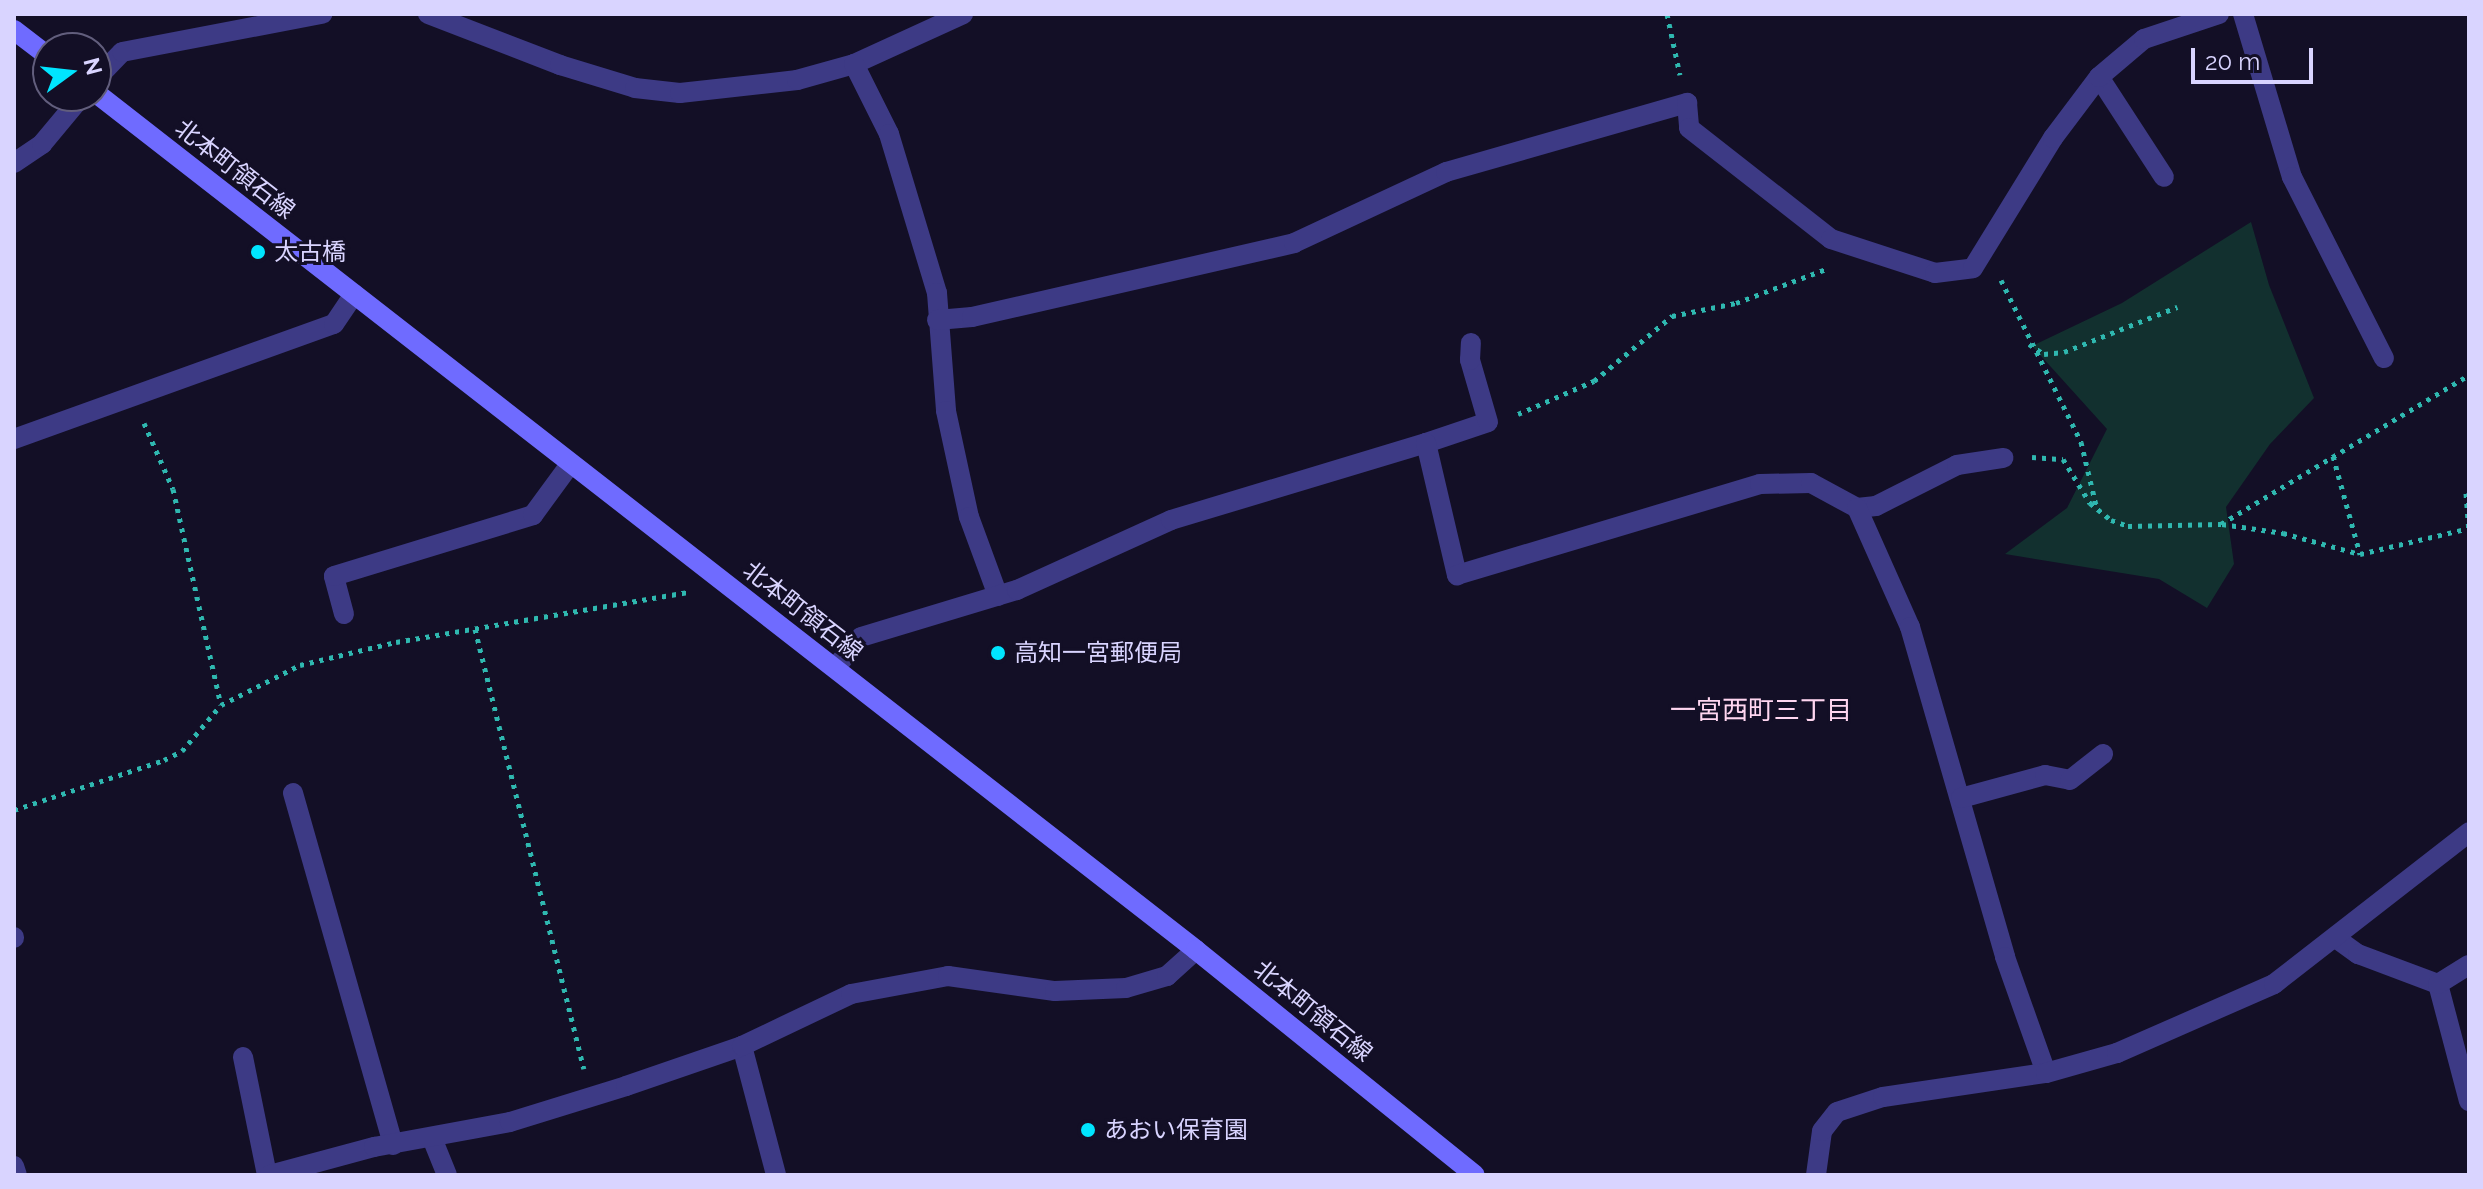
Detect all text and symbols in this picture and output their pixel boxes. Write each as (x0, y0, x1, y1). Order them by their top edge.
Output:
north arrow (32, 32, 112, 112)
scale bar (2195, 32, 2317, 82)
text: 20 m (2205, 47, 2260, 76)
text: N (79, 55, 108, 78)
street label: 北本町領石線 (169, 113, 301, 225)
place label: 太古橋 (274, 238, 346, 266)
marker: 太古橋 (249, 243, 267, 261)
street label: 北本町領石線 (737, 555, 869, 667)
place label: 高知一宮郵便局 (1014, 639, 1182, 667)
marker: 高知一宮郵便局 (989, 644, 1007, 662)
district label: 一宮西町三丁目 (1670, 695, 1852, 727)
street label: 北本町領石線 (1248, 954, 1378, 1068)
place label: あおい保育園 (1104, 1116, 1248, 1144)
marker: あおい保育園 (1079, 1121, 1097, 1139)

